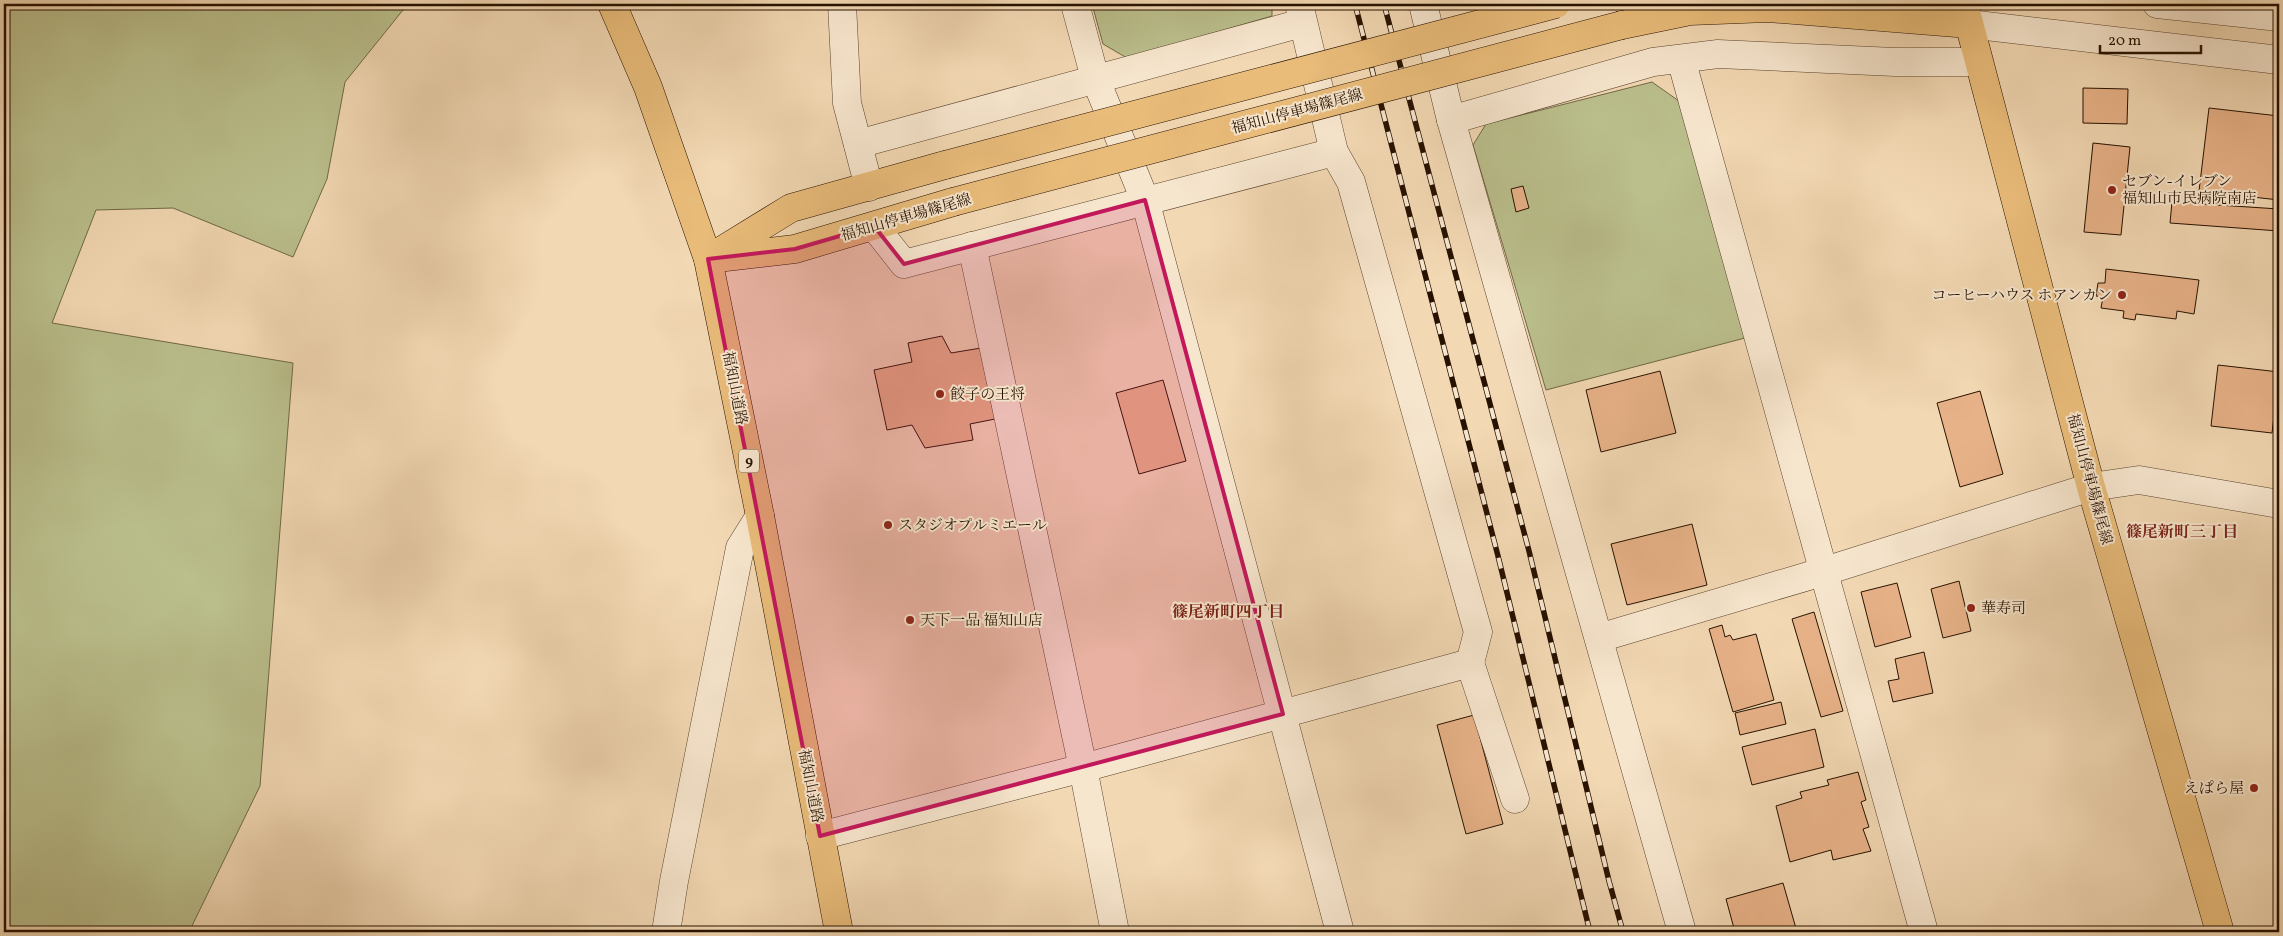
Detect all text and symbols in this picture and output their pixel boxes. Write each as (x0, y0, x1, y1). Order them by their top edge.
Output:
scale bar (2100, 22, 2202, 54)
text: 20 m (2108, 31, 2141, 52)
street label: 福知山停車場篠尾線 (1229, 85, 1365, 140)
place label: セブン-イレブン 福知山市民病院南店 (2122, 172, 2257, 210)
marker: セブン-イレブン 福知山市民病院南店 (2106, 184, 2118, 196)
street label: 福知山停車場篠尾線 (839, 190, 974, 247)
place label: コーヒーハウス ホアンカン (1931, 286, 2112, 307)
marker: コーヒーハウス ホアンカン (2116, 289, 2128, 301)
street label: 福知山道路 (716, 349, 751, 427)
place label: 餃子の王将 (950, 385, 1025, 406)
marker: 餃子の王将 (934, 388, 946, 400)
street label: 福知山停車場篠尾線 (2061, 411, 2116, 547)
road number: 9 (739, 450, 759, 472)
place label: スタジオプルミエール (898, 516, 1047, 537)
marker: スタジオプルミエール (882, 519, 894, 531)
district label: 篠尾新町三丁目 (2126, 522, 2238, 544)
place label: 華寿司 (1981, 599, 2026, 620)
district label: 篠尾新町四丁目 (1172, 602, 1284, 624)
marker: 華寿司 (1965, 602, 1977, 614)
place label: 天下一品 福知山店 (920, 611, 1043, 632)
marker: 天下一品 福知山店 (904, 614, 916, 626)
street label: 福知山道路 (792, 747, 827, 825)
place label: えぱら屋 (2184, 779, 2244, 800)
marker: えぱら屋 (2248, 782, 2260, 794)

